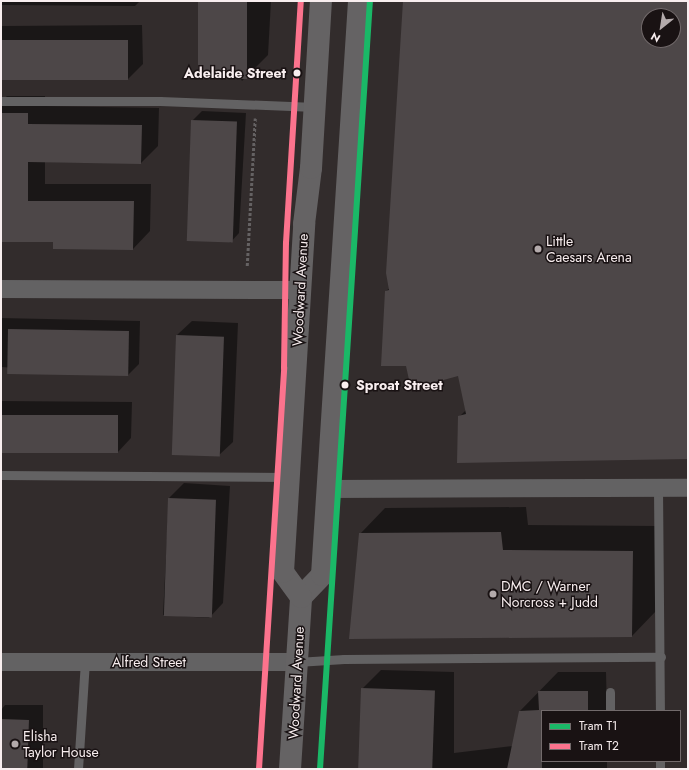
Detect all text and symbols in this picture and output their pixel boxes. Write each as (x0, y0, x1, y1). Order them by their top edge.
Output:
north arrow (641, 8, 681, 48)
text: N (648, 28, 663, 47)
place label: Adelaide Street (184, 65, 286, 81)
marker: Adelaide Street (290, 66, 304, 80)
street label: Woodward Avenue (289, 233, 311, 347)
place label: Little Caesars Arena (546, 233, 632, 266)
marker: Little Caesars Arena (533, 244, 543, 254)
place label: Sproat Street (356, 377, 443, 393)
marker: Sproat Street (338, 378, 352, 392)
place label: DMC / Warner Norcross + Judd (501, 578, 598, 610)
marker: DMC / Warner Norcross + Judd (488, 589, 498, 599)
street label: Woodward Avenue (285, 626, 307, 740)
street label: Alfred Street (112, 654, 186, 670)
legend (541, 710, 681, 762)
text: Tram T1 (579, 717, 617, 735)
place label: Elisha Taylor House (23, 728, 99, 760)
text: Tram T2 (579, 737, 619, 755)
marker: Elisha Taylor House (10, 739, 20, 749)

